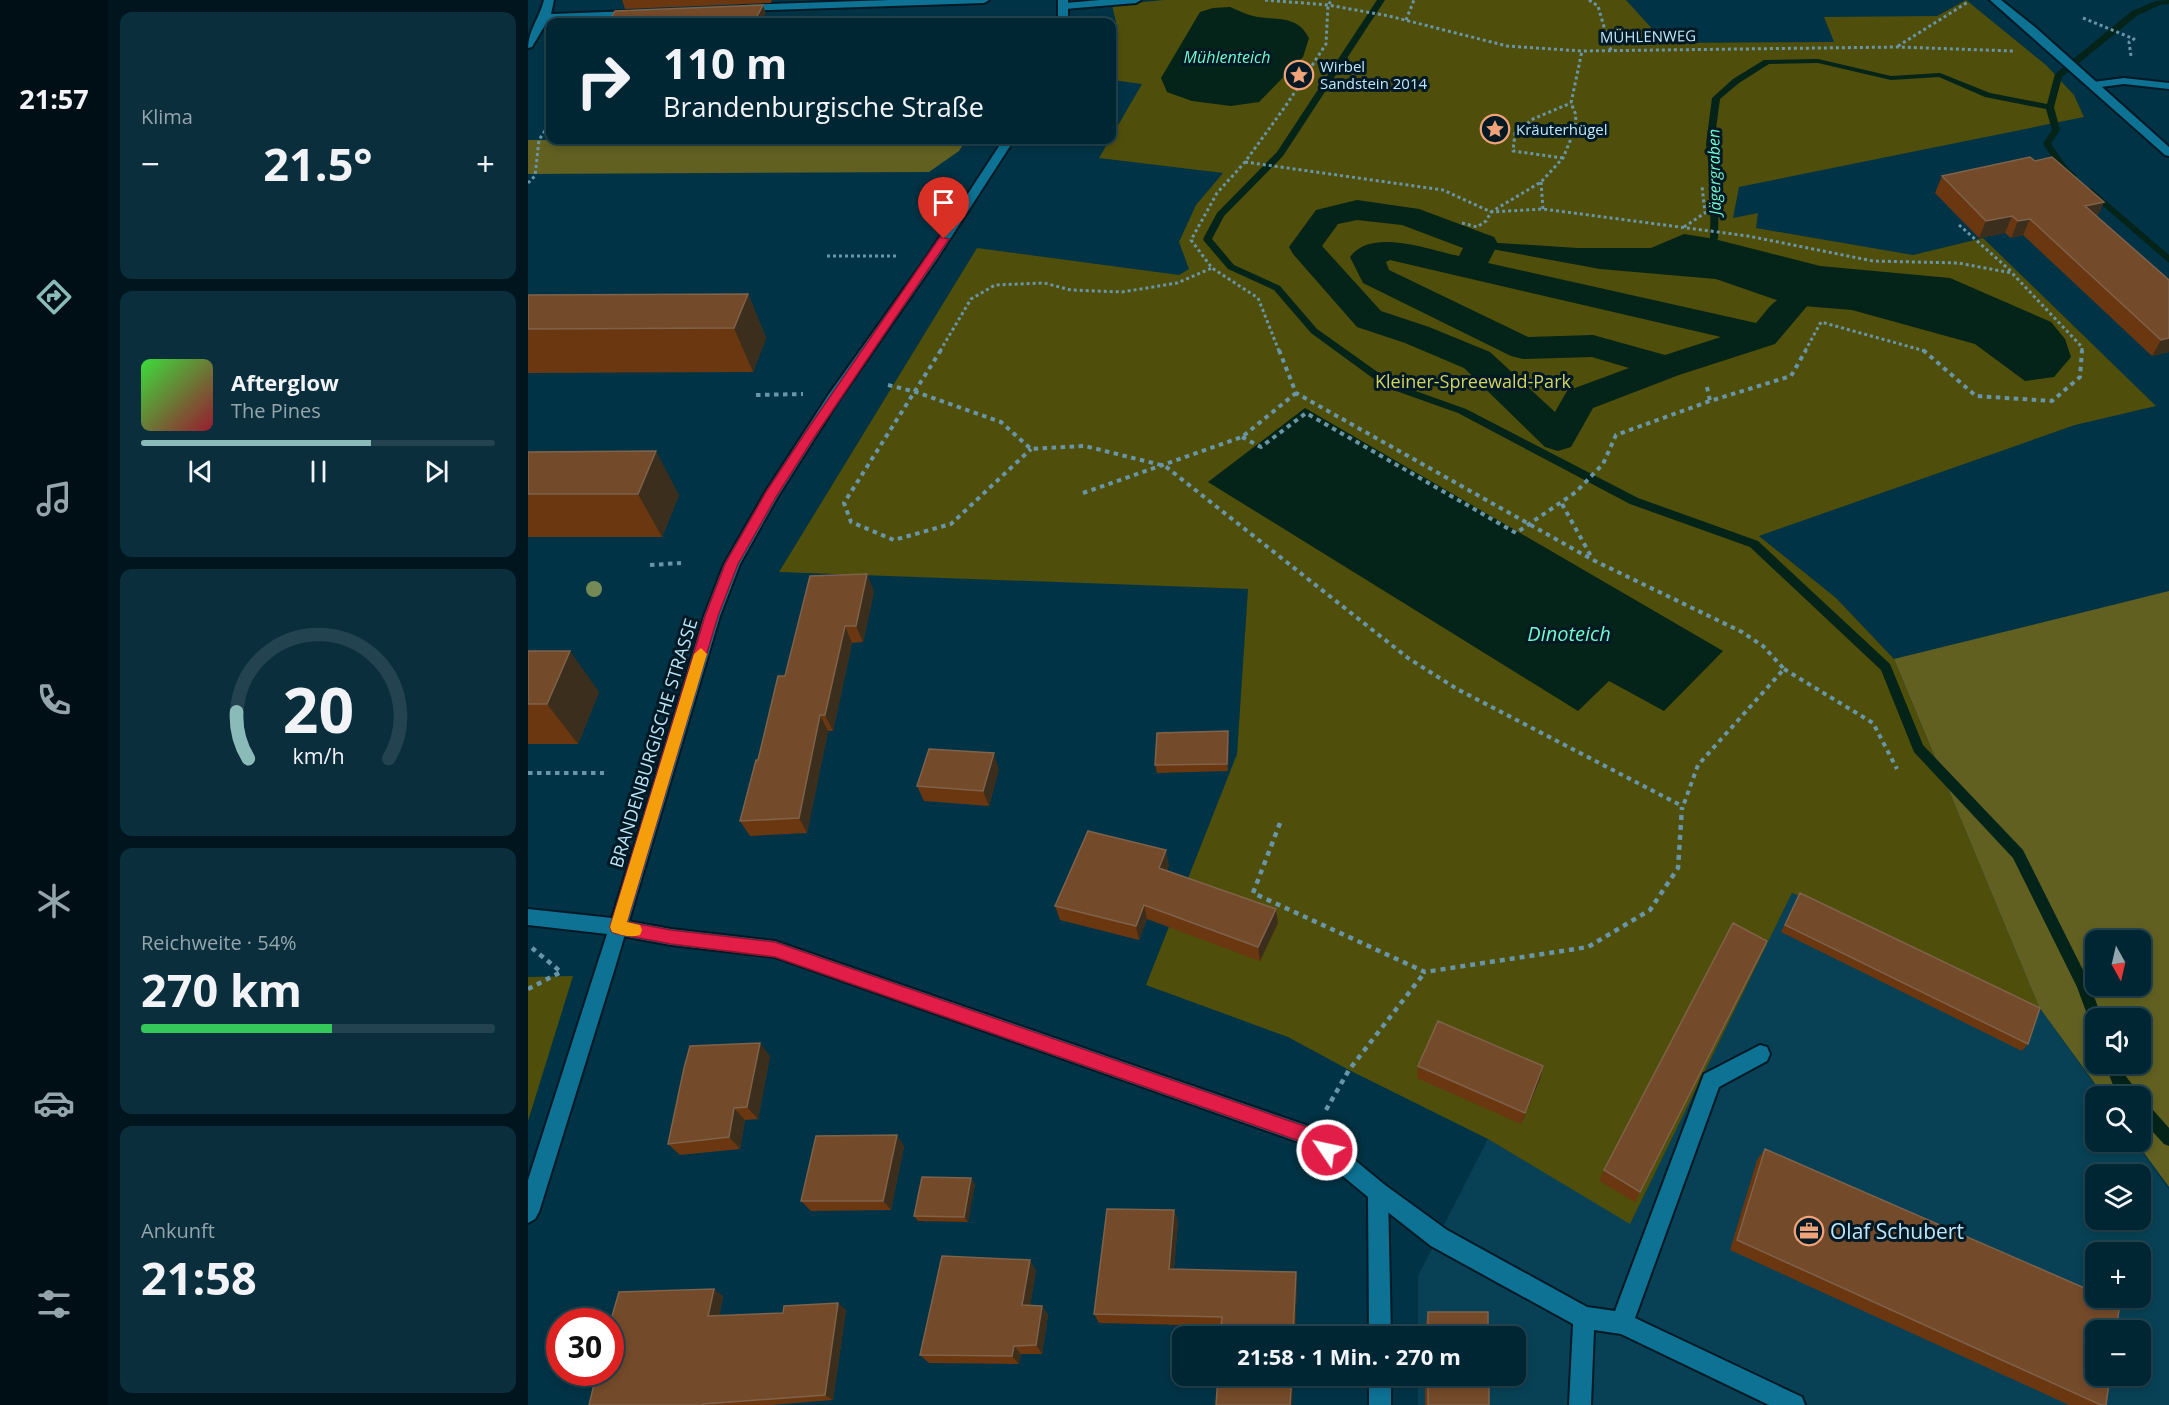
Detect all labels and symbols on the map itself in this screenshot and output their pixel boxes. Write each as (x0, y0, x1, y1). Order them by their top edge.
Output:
street label: MÜHLENWEG (1600, 25, 1696, 47)
water label: Mühlenteich (1184, 46, 1270, 68)
place label: Wirbel Sandstein 2014 (1320, 56, 1427, 93)
place icon: Wirbel Sandstein 2014 (1283, 59, 1315, 91)
place icon: Kräuterhügel (1479, 113, 1511, 145)
place label: Kräuterhügel (1516, 119, 1608, 139)
water label: Jägergraben (1702, 129, 1726, 218)
pin (918, 177, 969, 239)
park label: Kleiner-Spreewald-Park (1375, 369, 1571, 393)
street label: BRANDENBURGISCHE STRASSE (604, 615, 702, 871)
water label: Dinoteich (1527, 620, 1611, 647)
north arrow (2085, 930, 2151, 996)
position arrow (1295, 1118, 1359, 1182)
office icon: Olaf Schubert (1793, 1215, 1825, 1247)
place label: Olaf Schubert (1830, 1217, 1964, 1245)
speed limit sign: 30 (546, 1308, 624, 1386)

